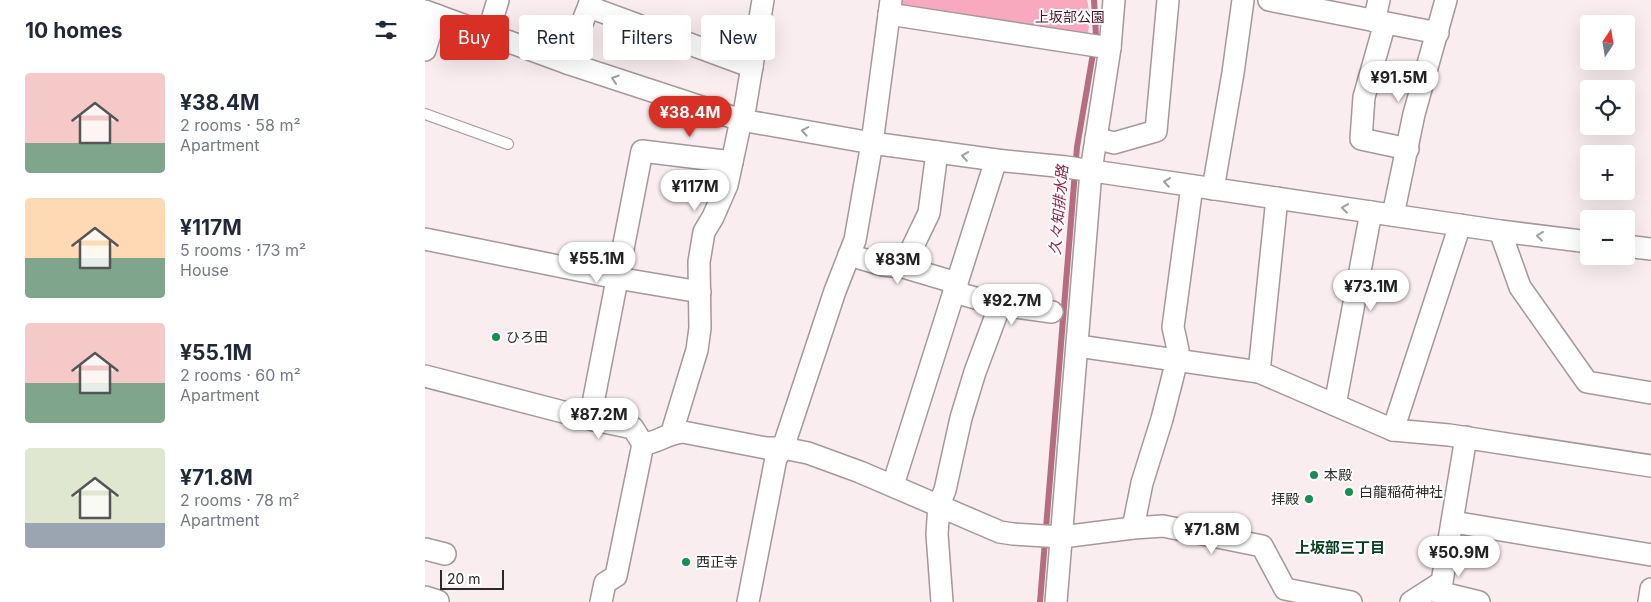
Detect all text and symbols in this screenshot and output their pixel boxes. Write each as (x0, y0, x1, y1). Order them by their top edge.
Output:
park label: 上坂部公園 (1035, 8, 1105, 25)
chip: Buy (440, 15, 509, 60)
chip: Rent (519, 15, 593, 60)
chip: Filters (603, 15, 691, 60)
chip: New (701, 15, 775, 60)
north arrow (1580, 15, 1635, 70)
map controls (1580, 15, 1635, 265)
icon: filters (372, 16, 400, 44)
text: 10 homes (25, 18, 123, 43)
pin: ¥91.5M (1358, 61, 1440, 103)
text: ¥91.5M (1371, 67, 1427, 87)
one-way arrow (611, 75, 619, 85)
button: locate (1580, 80, 1635, 135)
text: ¥38.4M (180, 90, 260, 115)
icon: home (65, 93, 125, 153)
pin: ¥38.4M (649, 96, 731, 138)
text: ¥38.4M (660, 102, 720, 122)
text: 2 rooms · 58 m² (180, 115, 300, 135)
one-way arrow (800, 127, 809, 137)
text: Apartment (180, 135, 260, 155)
button: + (1580, 145, 1635, 200)
one-way arrow (961, 151, 969, 162)
water label: 久々知排水路 (1045, 162, 1072, 256)
pin: ¥117M (660, 170, 730, 212)
text: ¥117M (671, 176, 719, 196)
one-way arrow (1162, 177, 1170, 188)
one-way arrow (1340, 203, 1348, 214)
button: − (1580, 210, 1635, 265)
text: ¥117M (180, 215, 242, 240)
icon: home (65, 218, 125, 278)
one-way arrow (1536, 231, 1544, 242)
text: 5 rooms · 173 m² (180, 240, 306, 260)
pin: ¥55.1M (556, 242, 638, 284)
pin: ¥83M (868, 242, 928, 285)
text: ¥55.1M (570, 248, 624, 268)
text: ¥83M (876, 249, 920, 269)
text: House (180, 260, 229, 280)
pin: ¥73.1M (1330, 270, 1412, 312)
text: ¥73.1M (1344, 276, 1398, 296)
pin: ¥92.7M (971, 284, 1053, 326)
text: ¥92.7M (983, 290, 1041, 310)
place label: ひろ田 (506, 328, 548, 345)
marker: ひろ田 (490, 331, 502, 343)
text: ¥55.1M (180, 340, 252, 365)
icon: home (65, 343, 125, 403)
text: 2 rooms · 60 m² (180, 365, 301, 385)
text: Apartment (180, 385, 260, 405)
pin: ¥87.2M (558, 398, 640, 440)
text: ¥87.2M (570, 404, 628, 424)
text: ¥71.8M (180, 465, 253, 490)
place label: 本殿 (1324, 466, 1352, 483)
icon: home (65, 468, 125, 528)
marker: 本殿 (1308, 469, 1320, 481)
place label: 白龍稲荷神社 (1359, 483, 1443, 500)
marker: 白龍稲荷神社 (1343, 486, 1355, 498)
text: 2 rooms · 78 m² (180, 490, 300, 510)
place label: 拝殿 (1271, 490, 1299, 507)
marker: 拝殿 (1303, 493, 1315, 505)
text: Apartment (180, 510, 260, 530)
pin: ¥71.8M (1171, 512, 1253, 555)
text: ¥71.8M (1184, 519, 1240, 539)
pin: ¥50.9M (1418, 536, 1500, 578)
district label: 上坂部三丁目 (1295, 538, 1385, 557)
text: ¥50.9M (1429, 542, 1489, 562)
place label: 西正寺 (696, 553, 738, 570)
marker: 西正寺 (680, 556, 692, 568)
scale bar (440, 567, 504, 590)
text: 20 m (447, 570, 481, 587)

